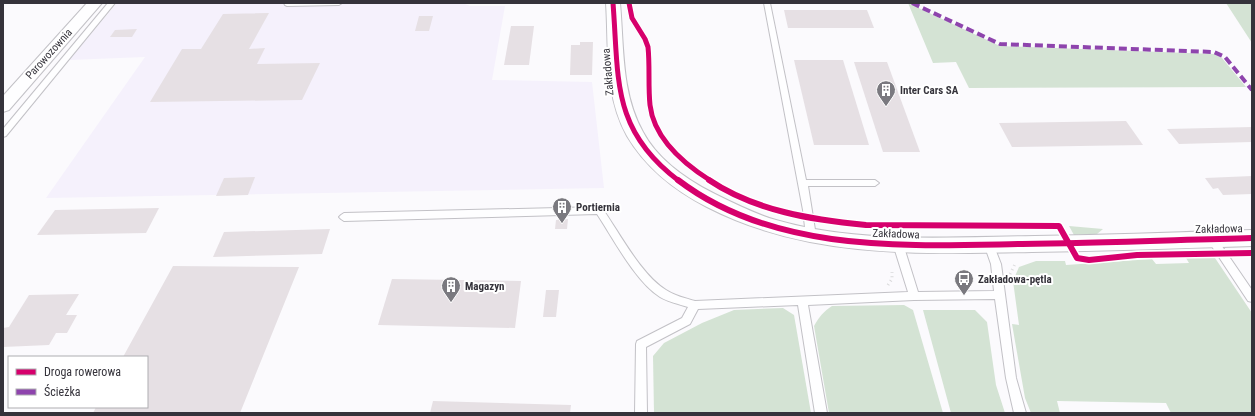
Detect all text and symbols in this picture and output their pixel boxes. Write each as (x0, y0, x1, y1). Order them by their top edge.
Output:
street label: Parowozownia (23, 26, 75, 82)
street label: Zakładowa (599, 48, 617, 96)
building icon: Inter Cars SA (875, 79, 897, 107)
place label: Inter Cars SA (900, 84, 959, 97)
building icon: Portiernia (551, 196, 573, 224)
place label: Portiernia (576, 201, 620, 214)
street label: Zakładowa (1195, 222, 1243, 236)
street label: Zakładowa (872, 227, 920, 241)
bus stop icon: Zakładowa-pętla (953, 268, 975, 296)
place label: Zakładowa-pętla (978, 273, 1052, 286)
building icon: Magazyn (440, 275, 462, 303)
place label: Magazyn (465, 280, 505, 293)
legend (8, 356, 148, 408)
text: Droga rowerowa (44, 365, 121, 379)
text: Ścieżka (44, 384, 81, 399)

